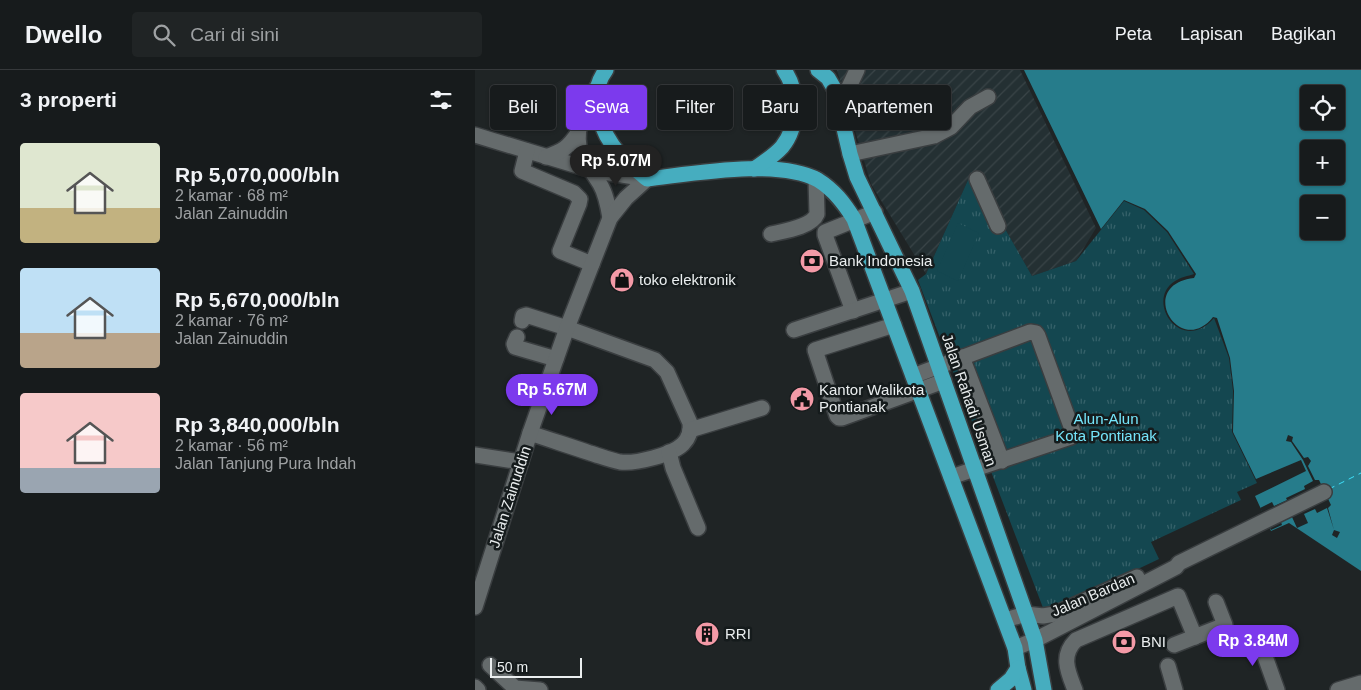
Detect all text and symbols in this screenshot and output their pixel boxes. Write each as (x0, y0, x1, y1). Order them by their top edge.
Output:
search box (132, 12, 482, 57)
text: Dwello (25, 21, 102, 48)
icon: search (150, 21, 178, 49)
text: Cari di sini (190, 24, 279, 45)
text: Peta (1115, 24, 1152, 44)
text: Lapisan (1180, 24, 1243, 44)
text: Bagikan (1271, 24, 1336, 44)
chip: Beli (490, 85, 556, 130)
chip: Sewa (566, 85, 647, 130)
chip: Filter (657, 85, 733, 130)
chip: Baru (743, 85, 817, 130)
chip: Apartemen (827, 85, 951, 130)
map controls (1300, 85, 1345, 240)
button: locate (1300, 85, 1345, 130)
icon: filters (427, 86, 455, 114)
text: 3 properti (20, 88, 117, 111)
button: + (1300, 140, 1345, 185)
pin: Rp 5.07M (564, 144, 668, 187)
text: Rp 5.07M (581, 152, 651, 169)
icon: home (60, 163, 120, 223)
text: Rp 5,070,000/bln (175, 163, 340, 186)
text: 2 kamar · 68 m² (175, 187, 288, 204)
button: − (1300, 195, 1345, 240)
text: Jalan Zainuddin (175, 205, 288, 222)
bank icon: Bank Indonesia (799, 248, 825, 274)
place label: Bank Indonesia (829, 252, 933, 269)
shop icon: toko elektronik (609, 267, 635, 293)
place label: toko elektronik (639, 271, 736, 288)
icon: home (60, 288, 120, 348)
text: Rp 5,670,000/bln (175, 288, 340, 311)
text: 2 kamar · 76 m² (175, 312, 288, 329)
text: Jalan Zainuddin (175, 330, 288, 347)
street label: Jalan Rahadi Usman (939, 331, 1000, 468)
pin: Rp 5.67M (500, 374, 604, 416)
text: Rp 5.67M (517, 381, 587, 398)
place label: Kantor Walikota Pontianak (819, 381, 925, 415)
public building icon: Kantor Walikota Pontianak (789, 386, 815, 412)
park label: Alun-Alun Kota Pontianak (1055, 410, 1157, 444)
icon: home (60, 413, 120, 473)
text: Rp 3,840,000/bln (175, 413, 340, 436)
text: 2 kamar · 56 m² (175, 437, 288, 454)
street label: Jalan Zainuddin (485, 444, 534, 550)
text: Jalan Tanjung Pura Indah (175, 455, 356, 472)
street label: Jalan Bardan (1049, 569, 1137, 620)
building icon: RRI (694, 621, 720, 647)
pin: Rp 3.84M (1201, 624, 1305, 667)
place label: RRI (725, 625, 751, 642)
bank icon: BNI (1111, 629, 1137, 655)
text: Rp 3.84M (1218, 632, 1288, 649)
place label: BNI (1141, 633, 1166, 650)
scale bar (490, 655, 583, 678)
text: 50 m (497, 659, 528, 675)

